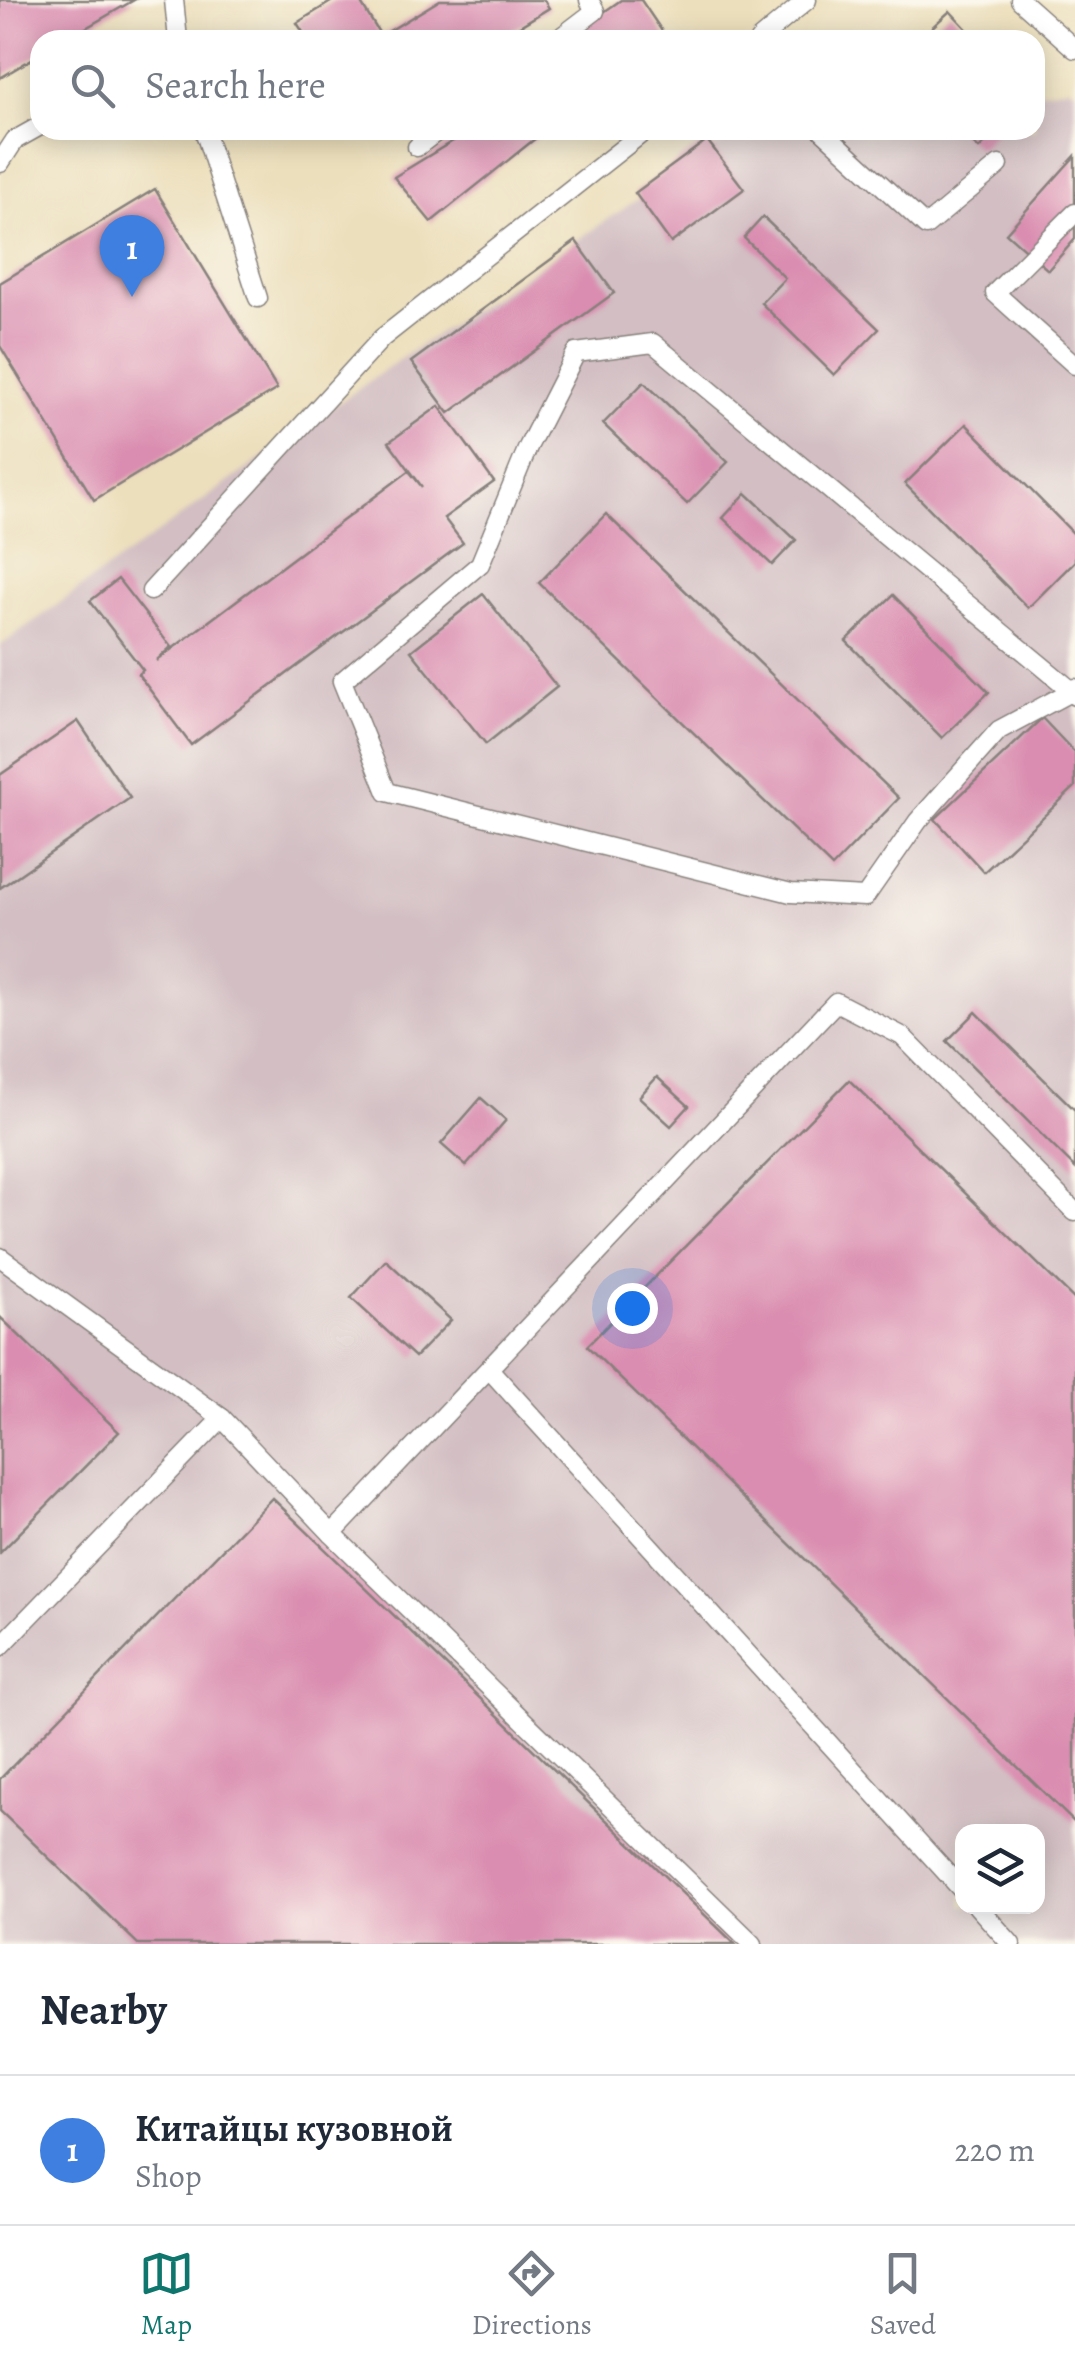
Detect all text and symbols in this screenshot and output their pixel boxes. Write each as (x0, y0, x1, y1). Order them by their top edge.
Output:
search box (30, 30, 1045, 140)
icon: search (65, 58, 120, 113)
text: Search here (145, 59, 326, 111)
pin: 1 (100, 214, 164, 297)
your location (607, 1283, 658, 1334)
map controls (955, 1824, 1045, 1914)
button: layers (955, 1824, 1045, 1914)
text: Nearby (40, 1981, 167, 2038)
text: Китайцы кузовной (135, 2102, 453, 2154)
text: 1 (67, 2128, 78, 2172)
text: 220 m (955, 2128, 1035, 2172)
text: Shop (135, 2154, 202, 2198)
tab: Map (139, 2246, 194, 2344)
tab: Directions (472, 2246, 592, 2344)
tab: Saved (870, 2246, 936, 2344)

